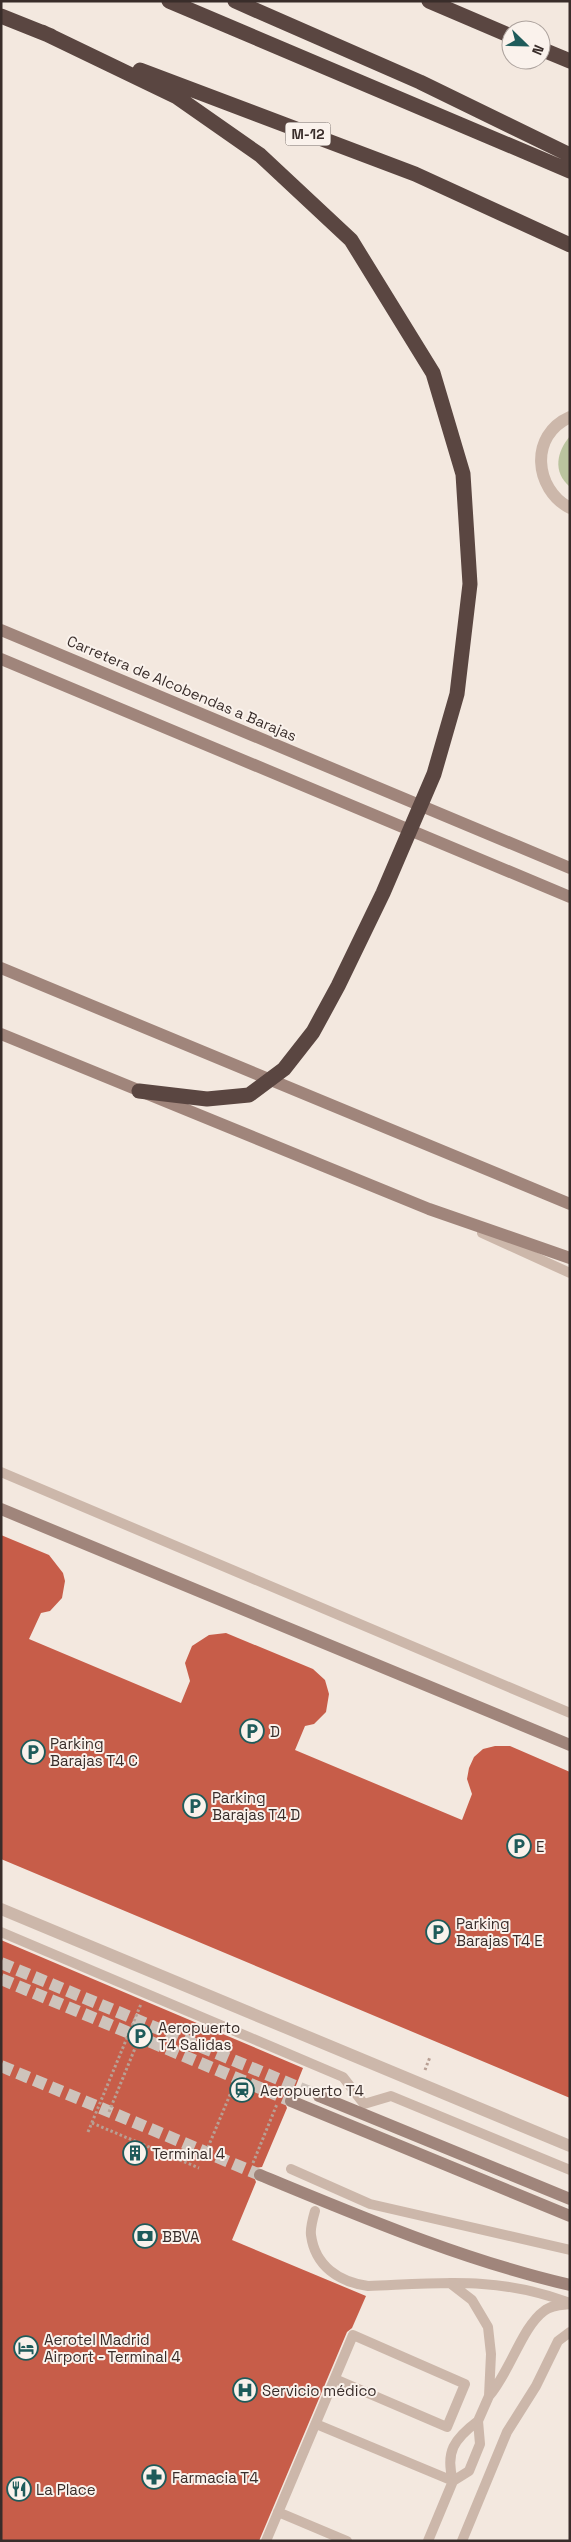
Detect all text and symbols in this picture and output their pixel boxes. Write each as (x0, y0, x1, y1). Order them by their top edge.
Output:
north arrow (501, 20, 551, 70)
text: N (528, 42, 548, 58)
road number: M-12 (286, 122, 330, 146)
street label: Carretera de Alcobendas a Barajas (64, 631, 300, 745)
parking icon: D (239, 1718, 265, 1744)
place label: D (270, 1722, 280, 1741)
place label: Parking Barajas T4 C (50, 1734, 138, 1770)
parking icon: Parking Barajas T4 C (20, 1739, 46, 1765)
place label: Parking Barajas T4 D (212, 1788, 300, 1824)
parking icon: Parking Barajas T4 D (182, 1793, 208, 1819)
parking icon: E (506, 1833, 532, 1859)
place label: E (536, 1837, 544, 1856)
place label: Parking Barajas T4 E (456, 1914, 543, 1950)
parking icon: Parking Barajas T4 E (425, 1919, 451, 1945)
place label: Aeropuerto T4 Salidas (158, 2018, 240, 2054)
parking icon: Aeropuerto T4 Salidas (127, 2023, 153, 2049)
station icon: Aeropuerto T4 (229, 2077, 255, 2103)
place label: Aeropuerto T4 (260, 2081, 364, 2100)
building icon: Terminal 4 (122, 2140, 148, 2166)
place label: Terminal 4 (152, 2144, 225, 2163)
bank icon: BBVA (132, 2223, 158, 2249)
place label: BBVA (162, 2227, 200, 2246)
place label: Aerotel Madrid Airport - Terminal 4 (44, 2330, 181, 2366)
hotel icon: Aerotel Madrid Airport - Terminal 4 (13, 2335, 39, 2361)
hospital icon: Servicio médico (232, 2377, 258, 2403)
place label: Servicio médico (262, 2381, 377, 2400)
pharmacy icon: Farmacia T4 (141, 2464, 167, 2490)
place label: Farmacia T4 (172, 2468, 259, 2487)
restaurant icon: La Place (6, 2476, 32, 2502)
place label: La Place (36, 2480, 96, 2499)

